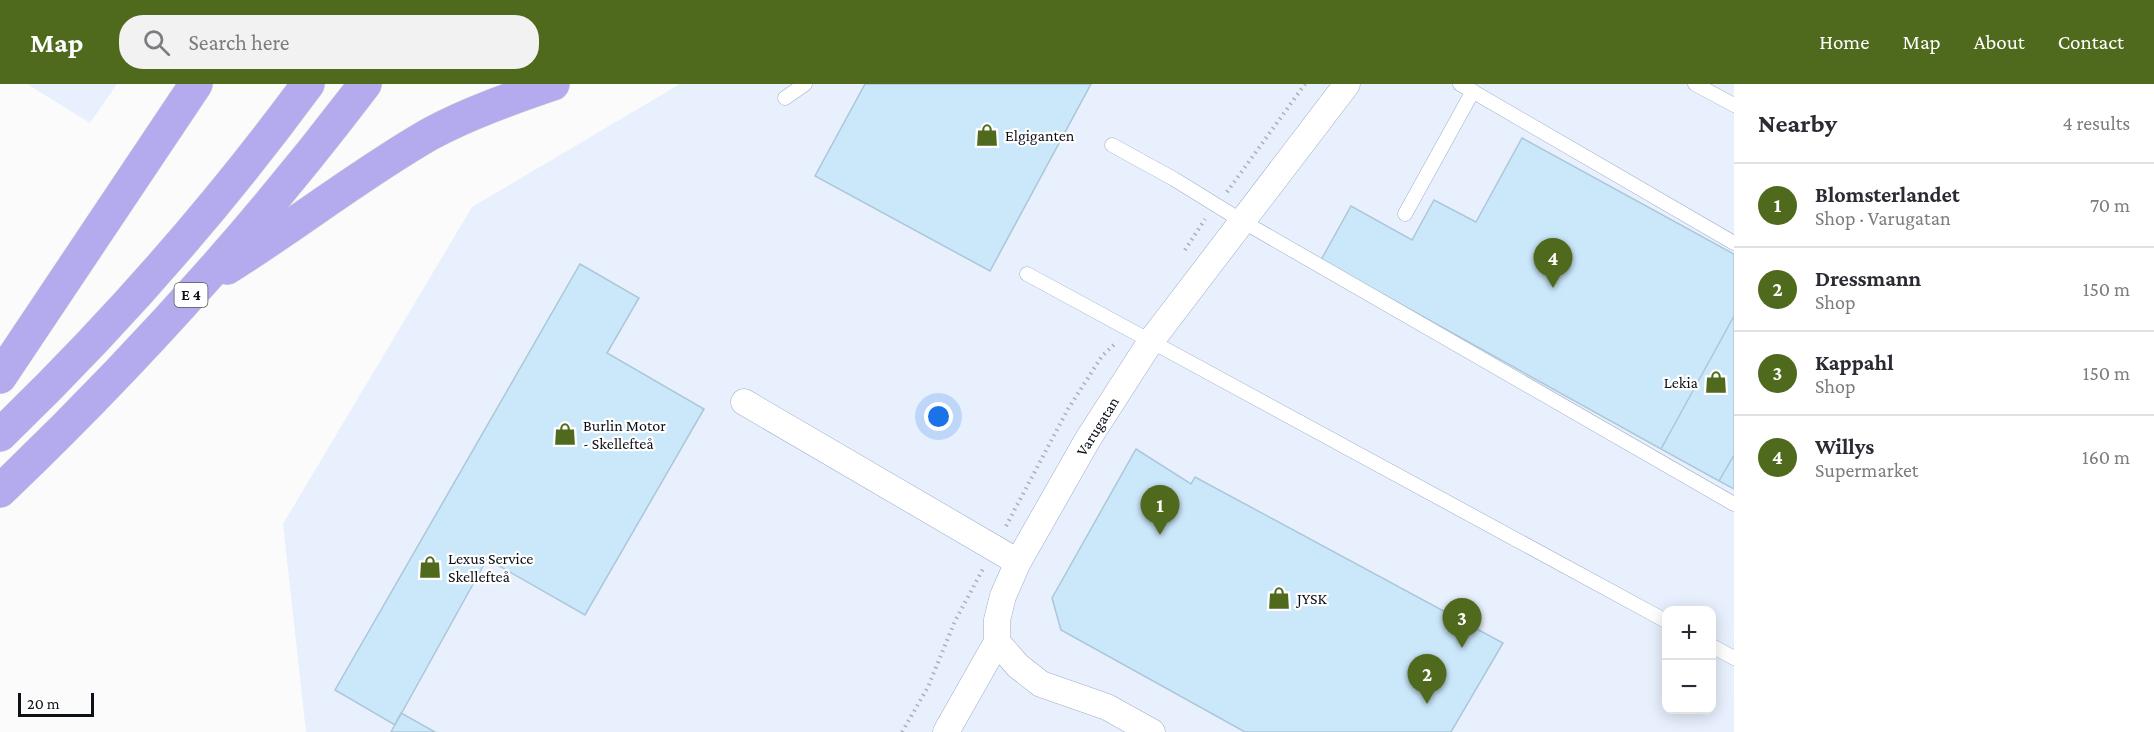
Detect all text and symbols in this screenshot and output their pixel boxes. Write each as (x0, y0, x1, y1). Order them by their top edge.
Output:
search box (119, 15, 539, 69)
icon: search (140, 26, 173, 59)
text: Map (30, 27, 83, 58)
text: Search here (188, 30, 289, 55)
text: Home (1819, 30, 1869, 54)
text: Map (1902, 30, 1941, 54)
text: About (1974, 30, 2025, 54)
text: Contact (2058, 30, 2124, 54)
text: Nearby (1758, 109, 1837, 138)
text: 4 results (2063, 112, 2130, 134)
shop icon: Elgiganten (974, 122, 1000, 148)
place label: Elgiganten (1005, 127, 1075, 145)
text: Blomsterlandet (1815, 182, 1960, 207)
text: 1 (1774, 194, 1781, 216)
text: 70 m (2090, 194, 2130, 216)
text: Shop · Varugatan (1815, 207, 1951, 229)
pin: 4 (1534, 238, 1572, 288)
text: Dressmann (1815, 266, 1921, 291)
text: 2 (1772, 278, 1783, 300)
text: 150 m (2083, 278, 2130, 300)
road number: E 4 (174, 283, 207, 307)
text: Shop (1815, 291, 1856, 313)
text: Kappahl (1815, 350, 1894, 375)
text: 3 (1773, 362, 1782, 384)
text: 150 m (2083, 362, 2130, 384)
shop icon: Lekia (1703, 369, 1729, 395)
place label: Lekia (1664, 374, 1699, 391)
text: Shop (1815, 375, 1856, 397)
street label: Varugatan (1073, 393, 1123, 459)
your location (924, 402, 953, 431)
place label: Burlin Motor - Skellefteå (583, 417, 666, 452)
shop icon: Burlin Motor - Skellefteå (552, 421, 578, 447)
text: Willys (1815, 434, 1874, 459)
text: 4 (1772, 446, 1783, 468)
text: 160 m (2082, 446, 2130, 468)
text: Supermarket (1815, 459, 1918, 481)
pin: 1 (1140, 486, 1180, 535)
place label: Lexus Service Skellefteå (448, 550, 533, 585)
shop icon: Lexus Service Skellefteå (417, 554, 443, 580)
shop icon: JYSK (1266, 585, 1292, 611)
place label: JYSK (1295, 590, 1327, 608)
pin: 3 (1442, 598, 1482, 648)
map controls (1662, 606, 1716, 714)
button: + (1662, 606, 1716, 660)
pin: 2 (1408, 654, 1446, 704)
button: − (1662, 660, 1716, 714)
scale bar (18, 690, 94, 718)
text: 20 m (27, 695, 60, 712)

